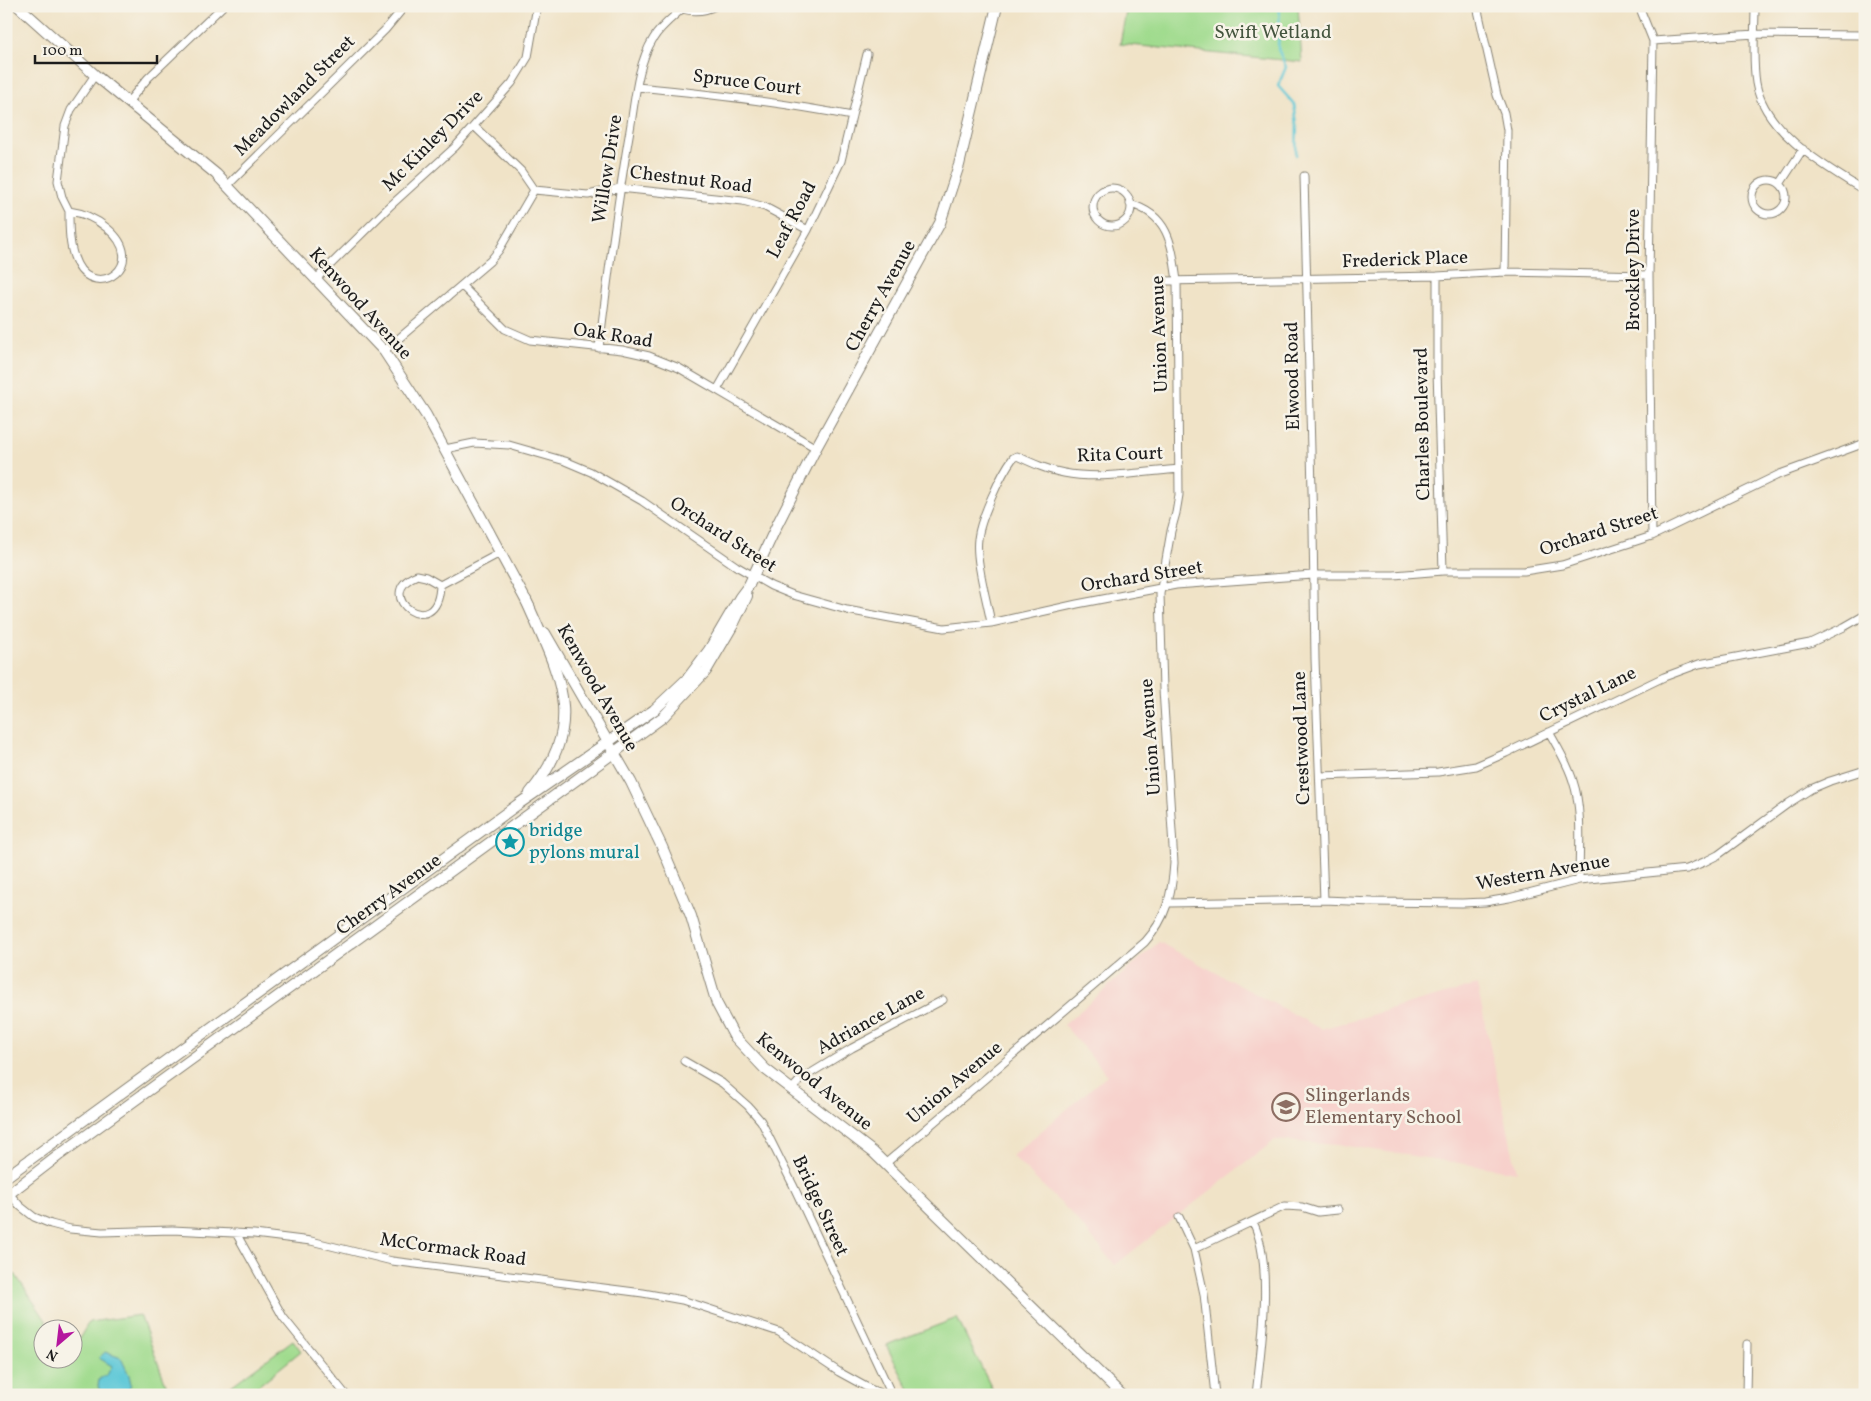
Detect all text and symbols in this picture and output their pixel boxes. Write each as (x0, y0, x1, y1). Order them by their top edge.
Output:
park label: Swift Wetland (1214, 20, 1332, 46)
street label: Meadowland Street (229, 29, 362, 162)
scale bar (35, 32, 158, 64)
text: 100 m (42, 41, 82, 62)
street label: Spruce Court (691, 63, 803, 103)
street label: Mc Kinley Drive (376, 84, 490, 198)
street label: Willow Drive (587, 113, 629, 225)
street label: Chestnut Road (628, 160, 754, 200)
street label: Leaf Road (761, 177, 823, 263)
street label: Brockley Drive (1621, 209, 1647, 331)
street label: Cherry Avenue (839, 235, 923, 357)
street label: Kenwood Avenue (302, 242, 418, 366)
street label: Frederick Place (1341, 245, 1469, 275)
street label: Union Avenue (1145, 275, 1175, 393)
street label: Oak Road (571, 317, 655, 355)
street label: Elwood Road (1279, 321, 1307, 431)
street label: Charles Boulevard (1409, 347, 1437, 501)
street label: Rita Court (1076, 440, 1164, 470)
street label: Orchard Street (664, 491, 782, 580)
street label: Orchard Street (1537, 501, 1662, 563)
street label: Orchard Street (1079, 554, 1205, 599)
street label: Kenwood Avenue (550, 620, 644, 756)
street label: Crystal Lane (1535, 660, 1641, 730)
street label: Crestwood Lane (1287, 671, 1317, 805)
street label: Union Avenue (1134, 678, 1168, 796)
place label: bridge pylons mural (529, 818, 640, 866)
place icon: bridge pylons mural (495, 827, 525, 857)
street label: Cherry Avenue (331, 848, 447, 942)
street label: Western Avenue (1474, 848, 1612, 898)
street label: Adriance Lane (812, 981, 930, 1061)
street label: Kenwood Avenue (750, 1027, 878, 1137)
street label: Union Avenue (902, 1035, 1008, 1131)
place label: Slingerlands Elementary School (1305, 1083, 1462, 1131)
school or university icon: Slingerlands Elementary School (1271, 1092, 1301, 1122)
street label: Bridge Street (785, 1151, 855, 1261)
street label: McCormack Road (378, 1227, 528, 1273)
north arrow (32, 1318, 82, 1368)
text: N (44, 1343, 62, 1365)

